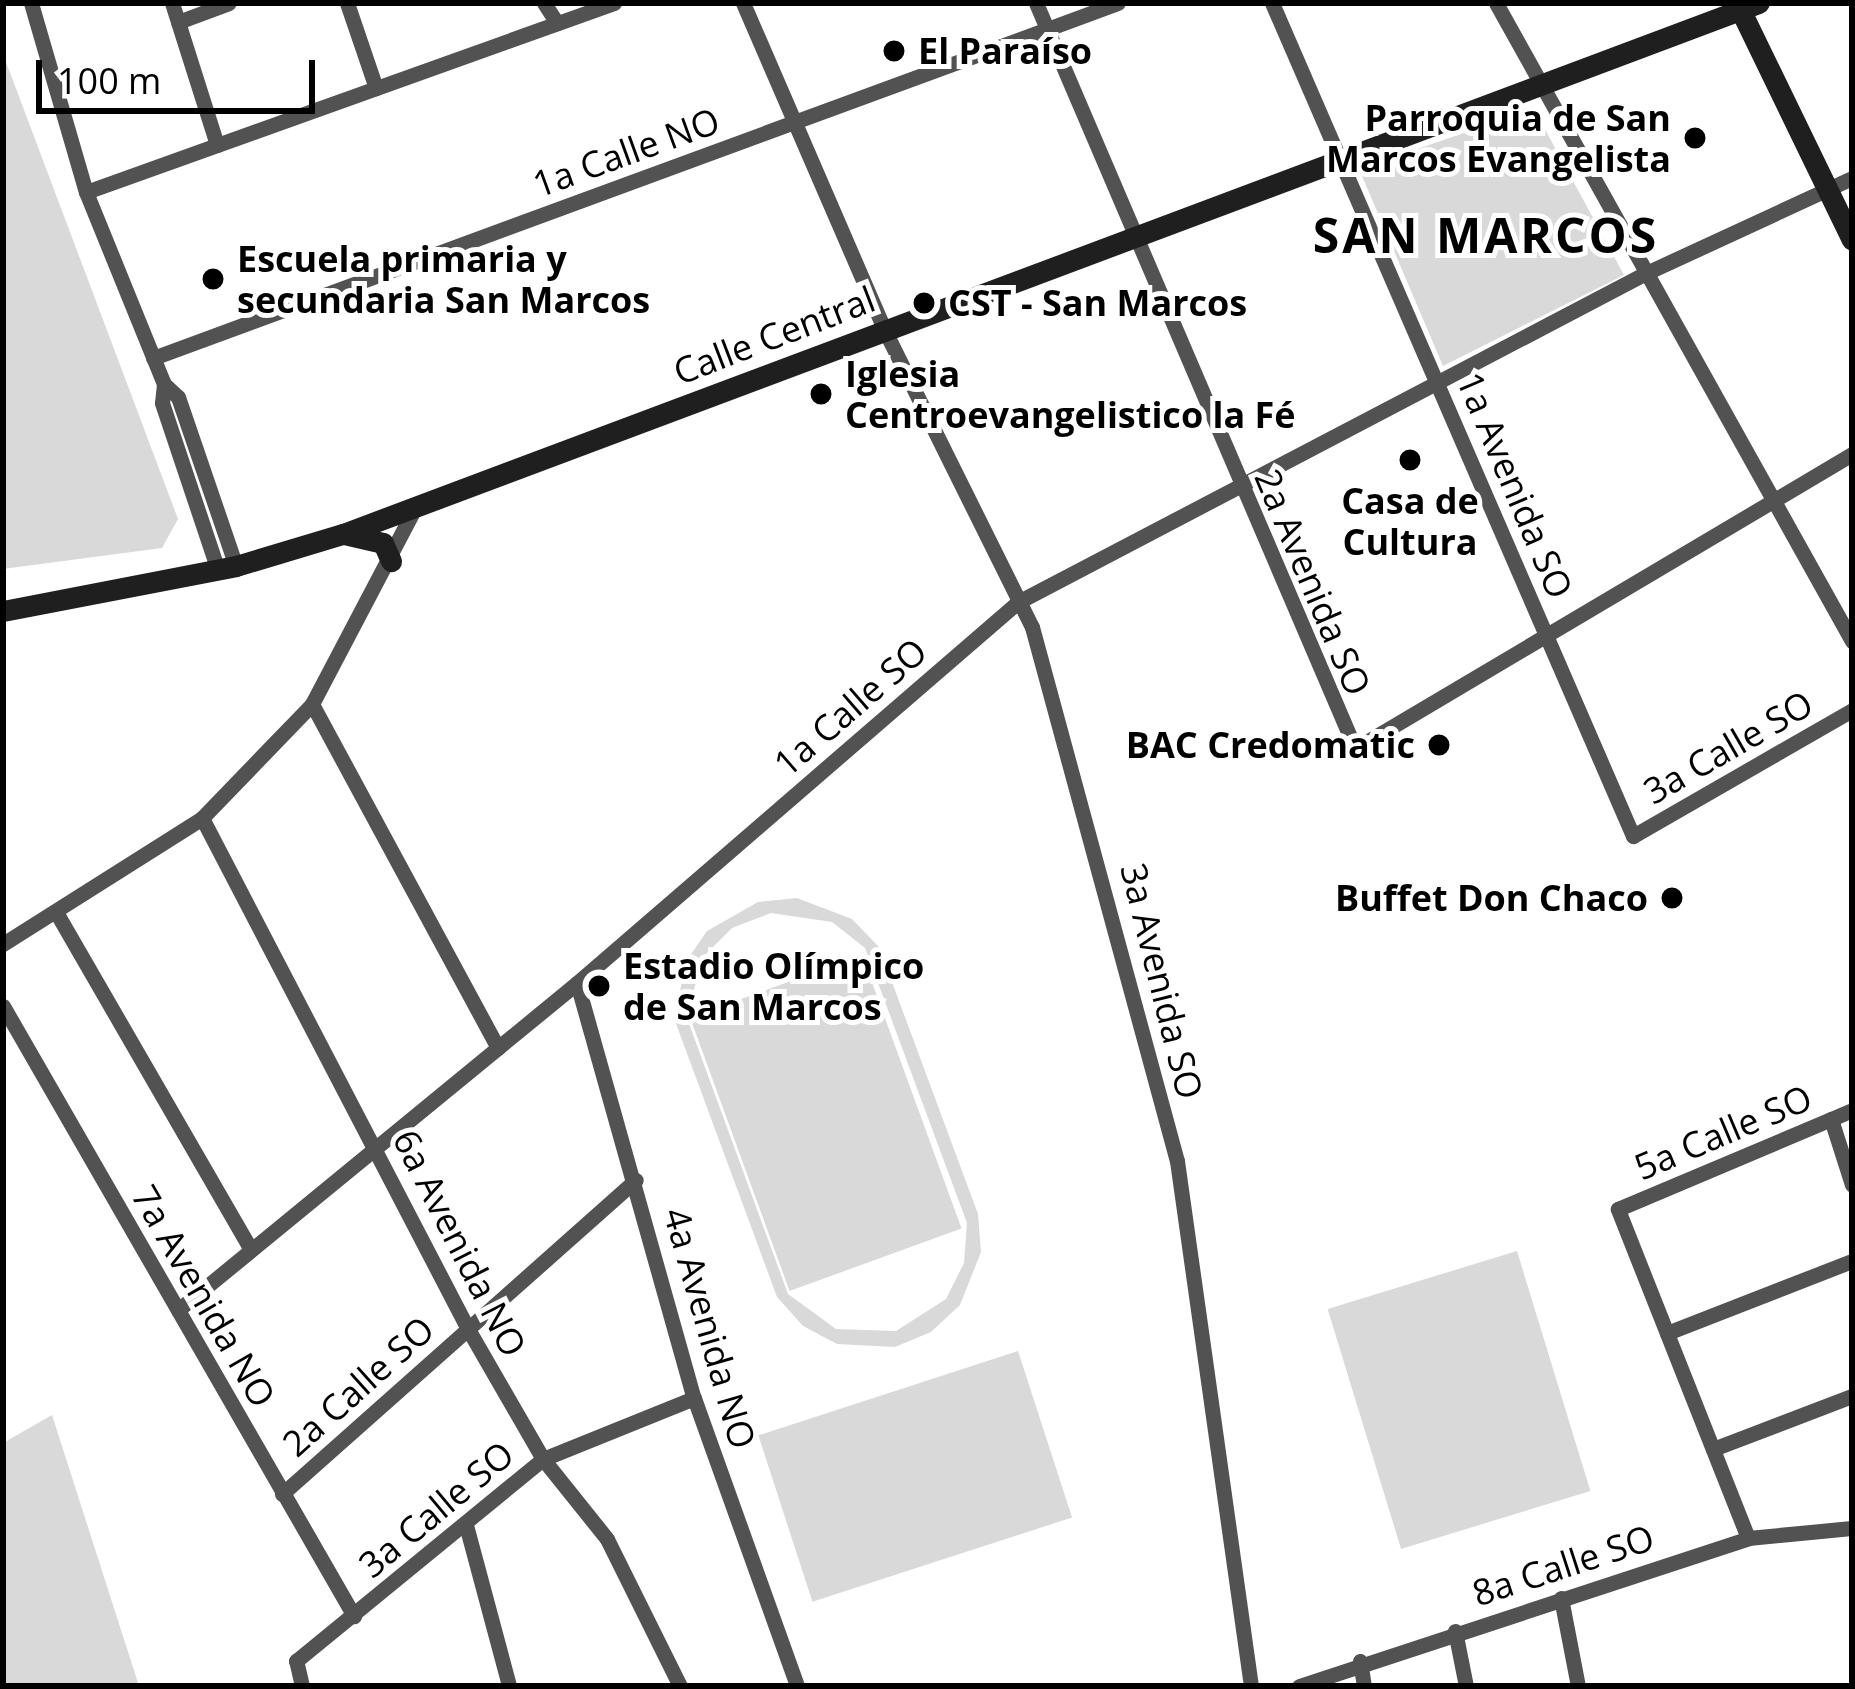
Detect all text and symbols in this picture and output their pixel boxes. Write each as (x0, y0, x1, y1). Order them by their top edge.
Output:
place label: El Paraíso (918, 29, 1092, 73)
scale bar (42, 36, 321, 110)
marker: El Paraíso (881, 38, 907, 64)
text: 100 m (57, 56, 161, 105)
place label: Parroquia de San Marcos Evangelista (1326, 95, 1671, 180)
street label: 1a Calle NO (527, 98, 725, 206)
marker: Parroquia de San Marcos Evangelista (1682, 125, 1708, 151)
district label: SAN MARCOS (1313, 206, 1659, 264)
place label: Escuela primaria y secundaria San Marcos (237, 236, 650, 321)
marker: Escuela primaria y secundaria San Marcos (200, 266, 226, 292)
street label: Calle Central (667, 277, 881, 393)
place label: CST - San Marcos (948, 281, 1247, 325)
marker: CST - San Marcos (911, 290, 937, 316)
place label: Iglesia Centroevangelistico la Fé (845, 351, 1296, 436)
street label: 1a Avenida SO (1448, 366, 1582, 604)
marker: Iglesia Centroevangelistico la Fé (808, 381, 834, 407)
marker: Casa de Cultura (1397, 447, 1423, 473)
street label: 2a Avenida SO (1246, 463, 1380, 701)
place label: Casa de Cultura (1341, 478, 1479, 563)
street label: 1a Calle SO (765, 629, 935, 785)
street label: 3a Calle SO (1636, 681, 1820, 813)
place label: BAC Credomatic (1126, 723, 1415, 767)
marker: BAC Credomatic (1426, 732, 1452, 758)
street label: 3a Avenida SO (1112, 859, 1212, 1103)
place label: Buffet Don Chaco (1335, 876, 1648, 920)
marker: Buffet Don Chaco (1659, 885, 1685, 911)
place label: Estadio Olímpico de San Marcos (623, 943, 924, 1028)
marker: Estadio Olímpico de San Marcos (586, 973, 612, 999)
street label: 5a Calle SO (1628, 1075, 1818, 1189)
street label: 6a Avenida NO (384, 1122, 536, 1364)
street label: 7a Avenida NO (123, 1178, 285, 1414)
street label: 4a Avenida NO (655, 1203, 765, 1453)
street label: 2a Calle SO (274, 1307, 442, 1465)
street label: 3a Calle SO (350, 1432, 522, 1586)
street label: 8a Calle SO (1467, 1515, 1659, 1615)

